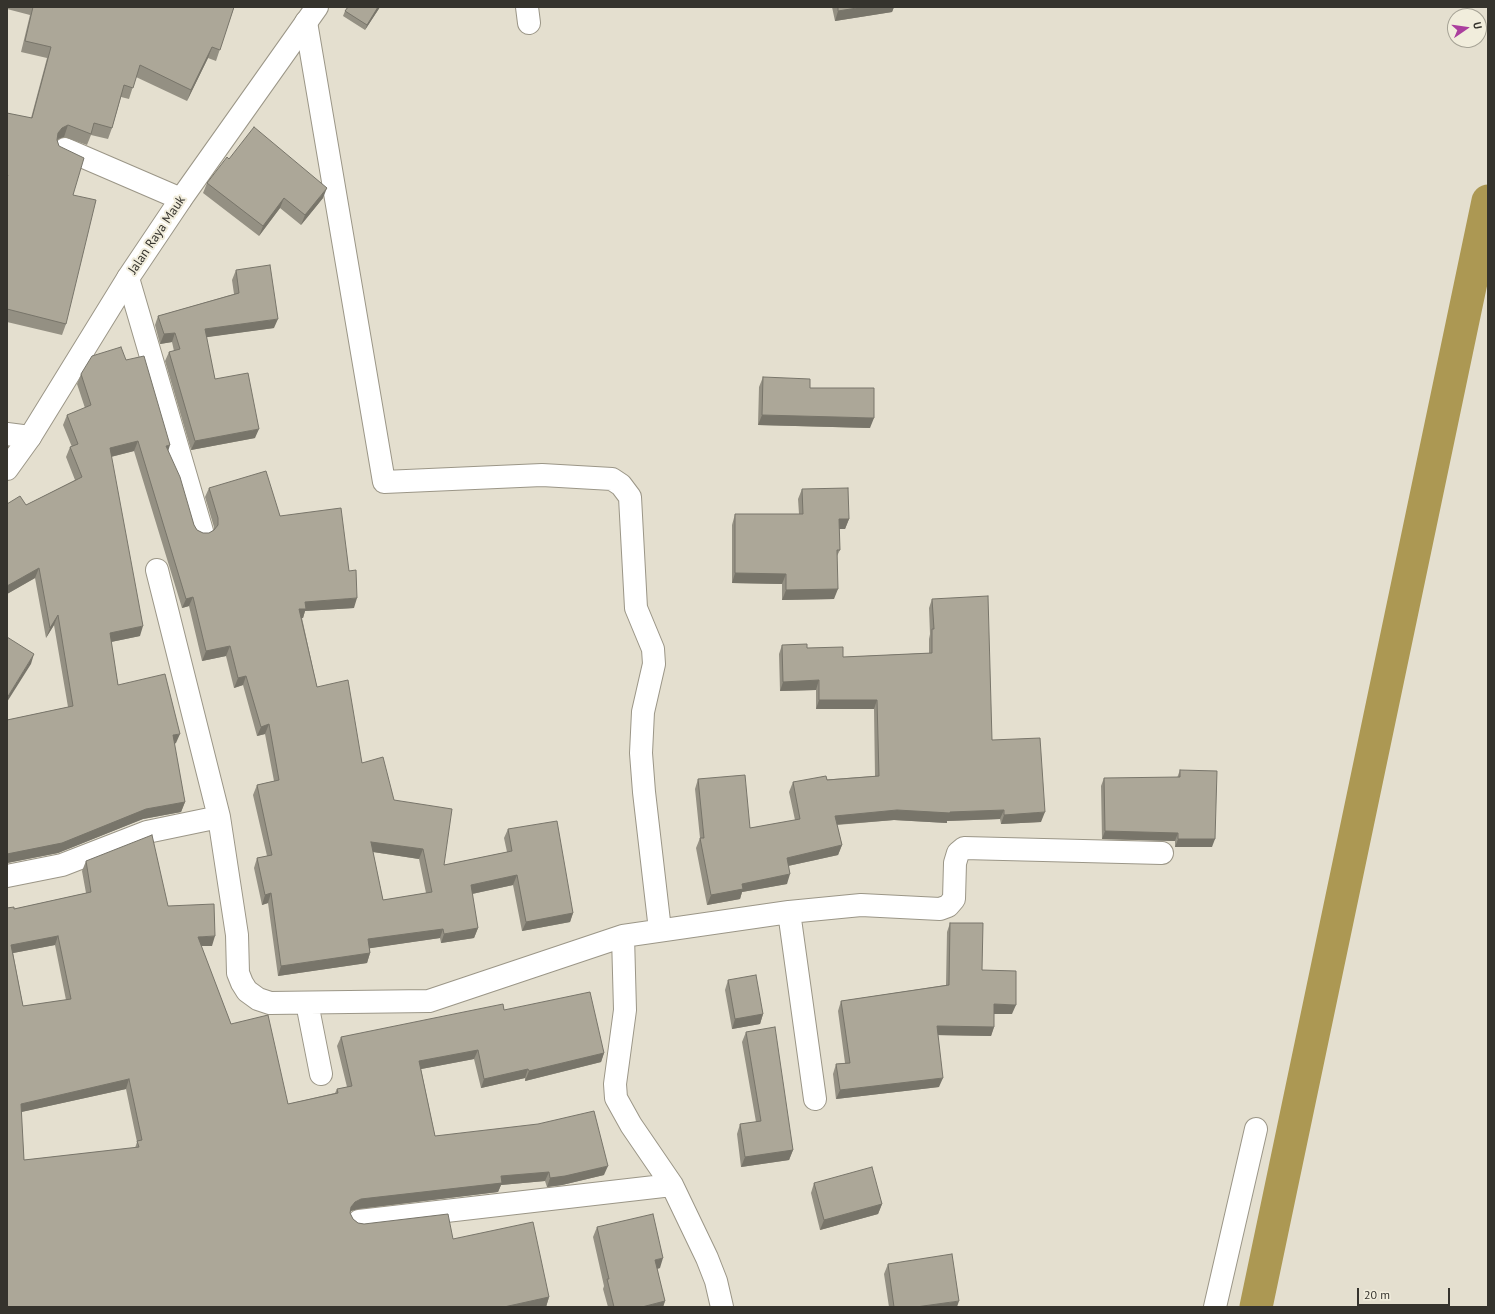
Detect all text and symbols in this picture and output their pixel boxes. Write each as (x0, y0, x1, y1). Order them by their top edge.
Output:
north arrow (1447, 8, 1487, 48)
text: U (1470, 21, 1485, 30)
street label: Jalan Raya Mauk (125, 193, 189, 277)
scale bar (1359, 1280, 1452, 1306)
text: 20 m (1364, 1287, 1390, 1302)

